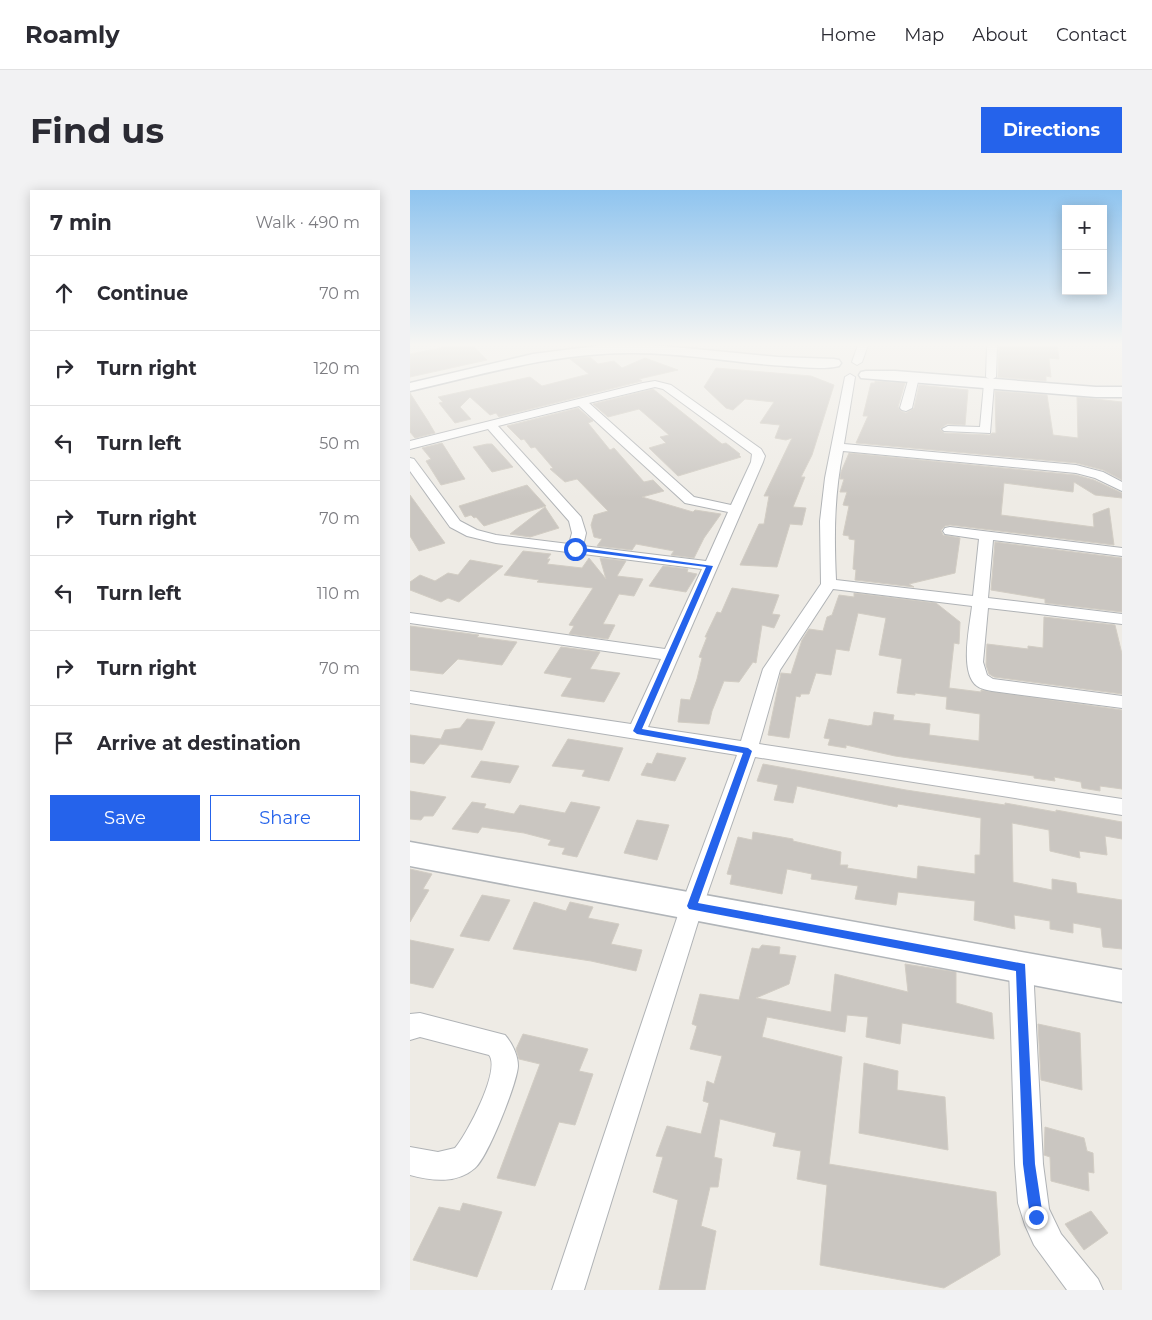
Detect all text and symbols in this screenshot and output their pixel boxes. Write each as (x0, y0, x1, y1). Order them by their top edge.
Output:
text: Roamly (25, 20, 120, 49)
text: Home (820, 24, 876, 46)
text: Map (904, 24, 944, 46)
text: About (972, 24, 1028, 46)
text: Contact (1056, 24, 1127, 46)
button: Directions (981, 107, 1122, 153)
text: Find us (30, 109, 164, 152)
map controls (1062, 205, 1107, 295)
button: + (1062, 205, 1107, 250)
text: 7 min (50, 210, 112, 235)
text: Walk · 490 m (255, 213, 360, 232)
button: − (1062, 250, 1107, 295)
icon: ahead (50, 279, 78, 307)
text: Continue (97, 282, 188, 305)
text: 70 m (319, 284, 360, 303)
icon: right (50, 354, 78, 382)
text: Turn right (97, 357, 197, 380)
text: 120 m (313, 359, 360, 378)
icon: left (50, 429, 78, 457)
text: Turn left (97, 432, 182, 455)
text: 50 m (319, 434, 360, 453)
icon: right (50, 504, 78, 532)
text: Turn right (97, 507, 197, 530)
text: 70 m (319, 509, 360, 528)
route start (564, 538, 587, 561)
icon: left (50, 579, 78, 607)
text: Turn left (97, 582, 182, 605)
text: 110 m (317, 584, 360, 603)
icon: right (50, 654, 78, 682)
text: Turn right (97, 657, 197, 680)
text: 70 m (319, 659, 360, 678)
icon: arrive (50, 729, 78, 757)
text: Arrive at destination (97, 732, 301, 755)
button: Save (50, 795, 200, 841)
button: Share (210, 795, 360, 841)
route end (1025, 1206, 1048, 1229)

